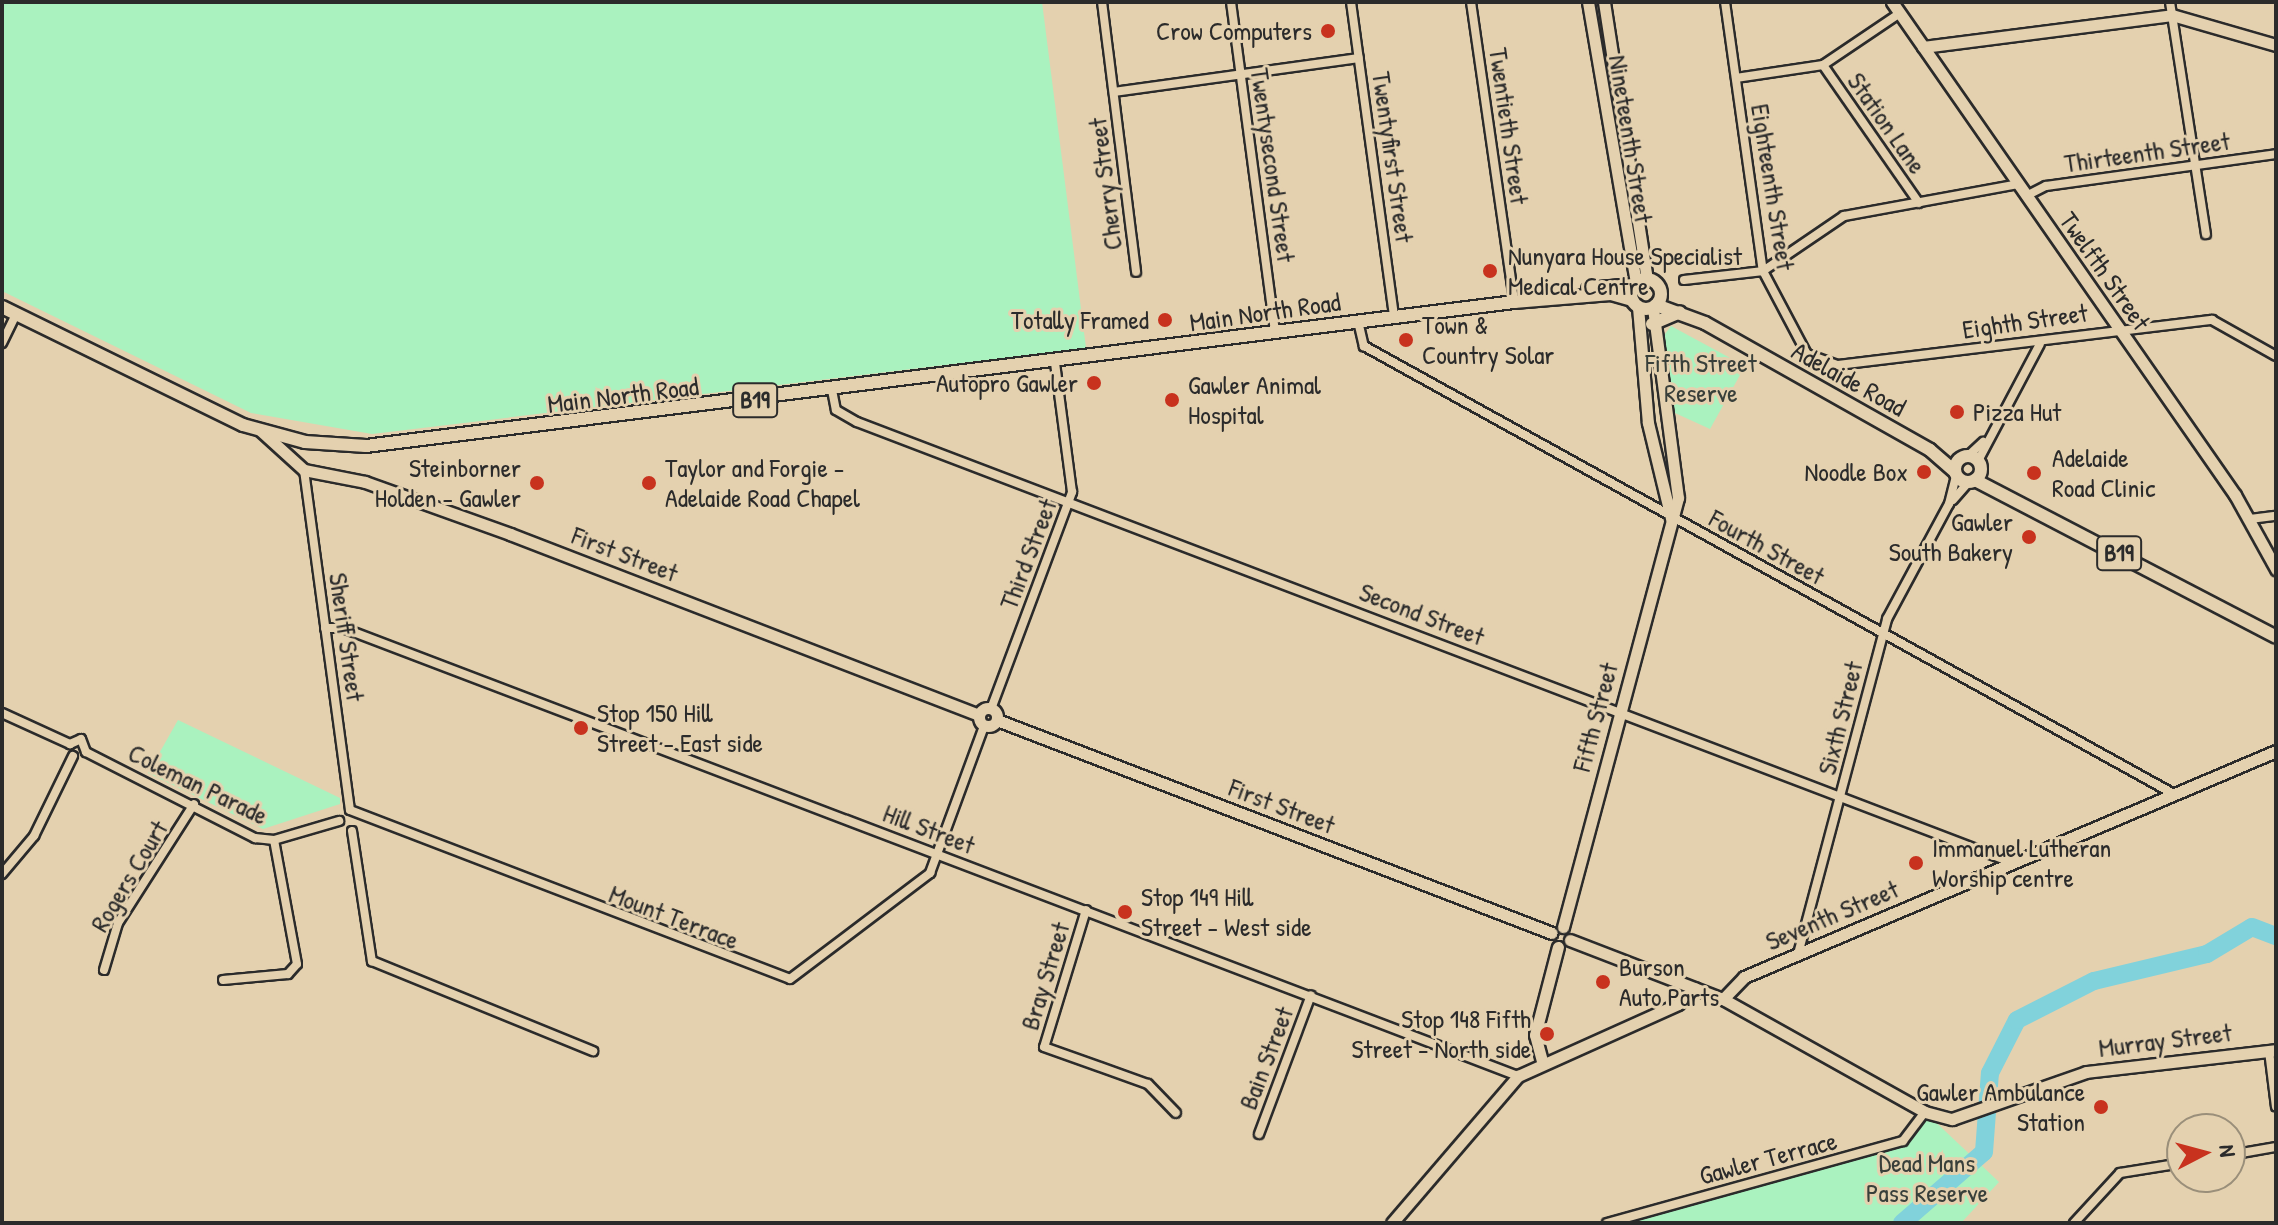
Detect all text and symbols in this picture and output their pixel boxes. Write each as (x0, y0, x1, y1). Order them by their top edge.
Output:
place label: Crow Computers (1156, 15, 1312, 47)
marker: Crow Computers (1319, 22, 1337, 40)
street label: Twentieth Street (1483, 46, 1535, 206)
street label: Nineteenth Street (1602, 53, 1660, 225)
street label: Twentysecond Street (1244, 66, 1302, 264)
street label: Station Lane (1841, 67, 1933, 179)
street label: Twentyfirst Street (1366, 70, 1420, 244)
street label: Eighteenth Street (1744, 102, 1802, 272)
street label: Cherry Street (1081, 116, 1129, 252)
street label: Thirteenth Street (2062, 125, 2232, 179)
street label: Twelfth Street (2053, 206, 2157, 336)
place label: Nunyara House Specialist Medical Centre (1508, 240, 1742, 302)
marker: Nunyara House Specialist Medical Centre (1479, 260, 1501, 282)
street label: Main North Road (1188, 286, 1342, 338)
street label: Eighth Street (1960, 297, 2090, 345)
place label: Totally Framed (1011, 304, 1149, 336)
place label: Town & Country Solar (1422, 309, 1554, 370)
marker: Totally Framed (1156, 311, 1174, 329)
marker: Town & Country Solar (1397, 331, 1415, 349)
street label: Adelaide Road (1787, 335, 1911, 423)
park label: Fifth Street Reserve (1645, 347, 1757, 408)
place label: Autopro Gawler (936, 367, 1078, 399)
place label: Gawler Animal Hospital (1188, 369, 1321, 430)
street label: Main North Road (546, 370, 700, 420)
marker: Autopro Gawler (1085, 374, 1103, 392)
road number: B19 (731, 380, 779, 420)
marker: Gawler Animal Hospital (1163, 391, 1181, 409)
place label: Pizza Hut (1973, 396, 2061, 428)
marker: Pizza Hut (1948, 403, 1966, 421)
place label: Adelaide Road Clinic (2052, 442, 2155, 504)
place label: Steinborner Holden - Gawler (375, 452, 521, 514)
place label: Taylor and Forgie - Adelaide Road Chapel (665, 452, 860, 514)
place label: Noodle Box (1805, 456, 1908, 488)
marker: Adelaide Road Clinic (2023, 462, 2045, 484)
marker: Noodle Box (1915, 463, 1933, 481)
marker: Steinborner Holden - Gawler (528, 474, 546, 492)
marker: Taylor and Forgie - Adelaide Road Chapel (640, 474, 658, 492)
street label: Third Street (993, 494, 1063, 614)
street label: Fourth Street (1704, 503, 1830, 591)
place label: Gawler South Bakery (1889, 506, 2013, 568)
street label: First Street (568, 520, 682, 588)
marker: Gawler South Bakery (2020, 528, 2038, 546)
road number: B19 (2095, 533, 2143, 573)
street label: Sheriff Street (323, 571, 371, 703)
street label: Second Street (1355, 576, 1489, 652)
street label: Sixth Street (1811, 658, 1869, 778)
street label: Fifth Street (1566, 659, 1624, 775)
place label: Stop 150 Hill Street - East side (597, 697, 763, 758)
marker: Stop 150 Hill Street - East side (572, 719, 590, 737)
street label: Coleman Parade (123, 737, 273, 831)
street label: First Street (1225, 772, 1339, 840)
street label: Hill Street (879, 797, 979, 861)
street label: Rogers Court (84, 815, 174, 937)
place label: Immanuel Lutheran Worship centre (1932, 832, 2111, 894)
marker: Immanuel Lutheran Worship centre (1907, 854, 1925, 872)
street label: Seventh Street (1761, 873, 1903, 957)
street label: Mount Terrace (605, 878, 743, 956)
place label: Stop 149 Hill Street - West side (1141, 881, 1312, 942)
marker: Stop 149 Hill Street - West side (1116, 903, 1134, 921)
street label: Bray Street (1014, 918, 1076, 1034)
place label: Burson Auto Parts (1619, 951, 1719, 1012)
marker: Burson Auto Parts (1594, 973, 1612, 991)
street label: Bain Street (1232, 1002, 1300, 1114)
place label: Stop 148 Fifth Street - North side (1352, 1003, 1531, 1064)
street label: Murray Street (2097, 1016, 2233, 1064)
marker: Stop 148 Fifth Street - North side (1538, 1025, 1556, 1043)
place label: Gawler Ambulance Station (1916, 1076, 2085, 1138)
marker: Gawler Ambulance Station (2092, 1098, 2110, 1116)
north arrow (2166, 1113, 2246, 1193)
street label: Gawler Terrace (1696, 1125, 1840, 1191)
text: N (2212, 1143, 2243, 1158)
park label: Dead Mans Pass Reserve (1866, 1147, 1988, 1208)

